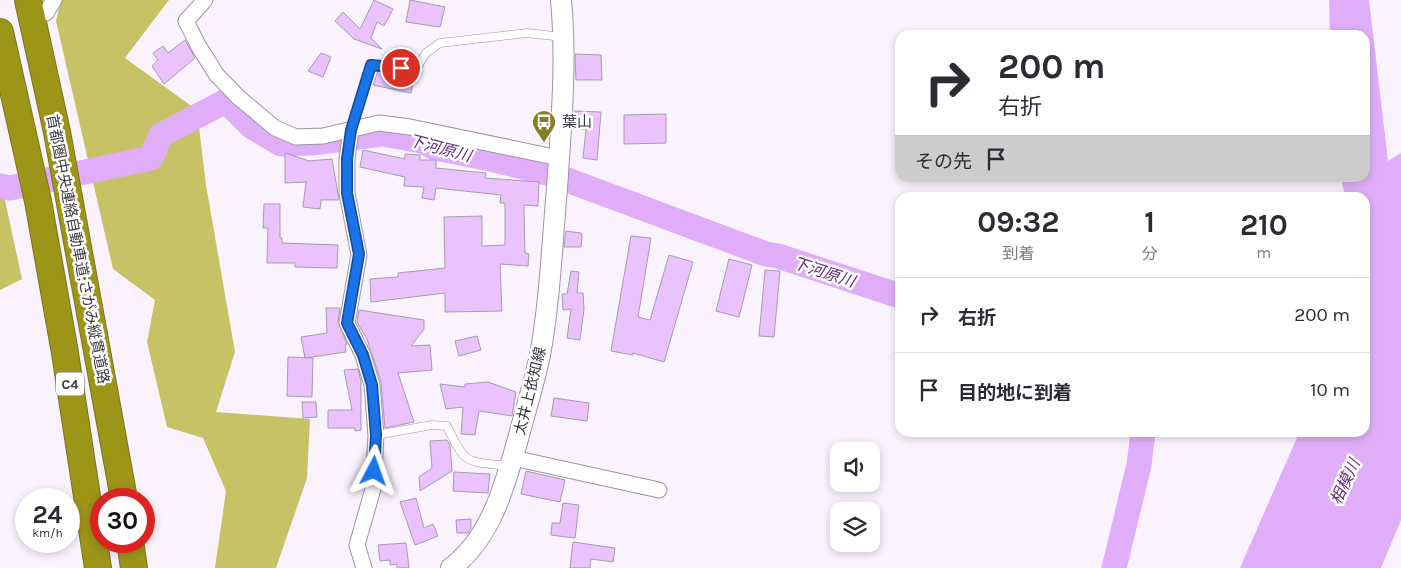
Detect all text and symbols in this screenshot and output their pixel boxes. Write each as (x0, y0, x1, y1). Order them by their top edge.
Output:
text: 200 m (998, 46, 1106, 87)
pin (380, 47, 422, 89)
icon: right (915, 50, 980, 115)
icon: arrive (387, 54, 415, 82)
text: 右折 (998, 94, 1042, 120)
bus stop icon: 葉山 (531, 109, 557, 143)
street label: 首都圏中央連絡自動車道;さがみ縦貫道路 (43, 113, 113, 385)
place label: 葉山 (562, 113, 592, 131)
water label: 下河原川 (407, 131, 475, 166)
icon: arrive (982, 145, 1010, 173)
text: その先 (915, 151, 972, 173)
text: 09:32 (977, 204, 1059, 240)
text: 1 (1144, 204, 1155, 240)
text: 210 (1240, 207, 1288, 243)
text: m (1256, 243, 1271, 262)
text: 到着 (1002, 244, 1034, 263)
text: 分 (1142, 244, 1158, 263)
water label: 下河原川 (791, 253, 859, 292)
icon: right (915, 301, 943, 329)
text: 200 m (1294, 304, 1350, 326)
text: 右折 (958, 307, 996, 329)
street label: 太井上依知線 (510, 345, 550, 437)
road number: C4 (56, 372, 84, 396)
icon: arrive (915, 376, 943, 404)
text: 10 m (1310, 379, 1350, 401)
text: 目的地に到着 (958, 382, 1072, 404)
map controls (830, 442, 880, 552)
button: sound (830, 442, 880, 492)
position arrow (347, 444, 399, 496)
water label: 相模川 (1326, 454, 1365, 508)
speed limit sign: 30 (90, 488, 155, 553)
text: 24 (32, 500, 63, 529)
button: layers (830, 502, 880, 552)
text: km/h (32, 526, 63, 540)

